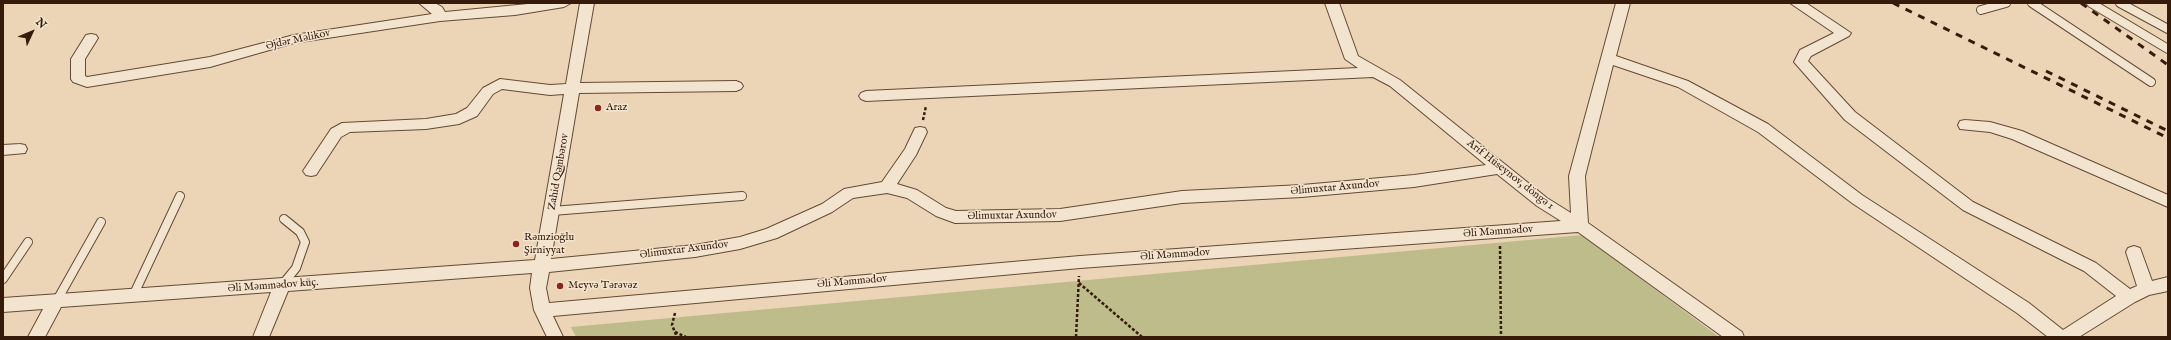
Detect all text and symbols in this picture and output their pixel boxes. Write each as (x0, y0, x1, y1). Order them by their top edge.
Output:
north arrow (12, 12, 52, 52)
text: N (32, 15, 49, 32)
street label: Əjdər Məlikov (265, 27, 331, 53)
place label: Araz (606, 101, 627, 115)
marker: Araz (593, 103, 603, 113)
street label: Zahid Qəmbərov (546, 133, 572, 211)
street label: Arif Hüseynov, döngə 1 (1464, 137, 1556, 213)
street label: Əlimuxtar Axundov (1290, 178, 1380, 198)
street label: Əlimuxtar Axundov (967, 209, 1057, 223)
street label: Əli Məmmədov (1463, 223, 1533, 241)
place label: Rəmzioğlu Şirniyyat (524, 231, 574, 257)
street label: Əlimuxtar Axundov (639, 238, 729, 262)
marker: Rəmzioğlu Şirniyyat (511, 239, 521, 249)
street label: Əli Məmmədov (1140, 246, 1210, 264)
street label: Əli Məmmədov (817, 272, 887, 292)
street label: Əli Məmmədov küç. (227, 276, 319, 296)
place label: Meyvə Tərəvəz (568, 279, 638, 293)
marker: Meyvə Tərəvəz (555, 281, 565, 291)

